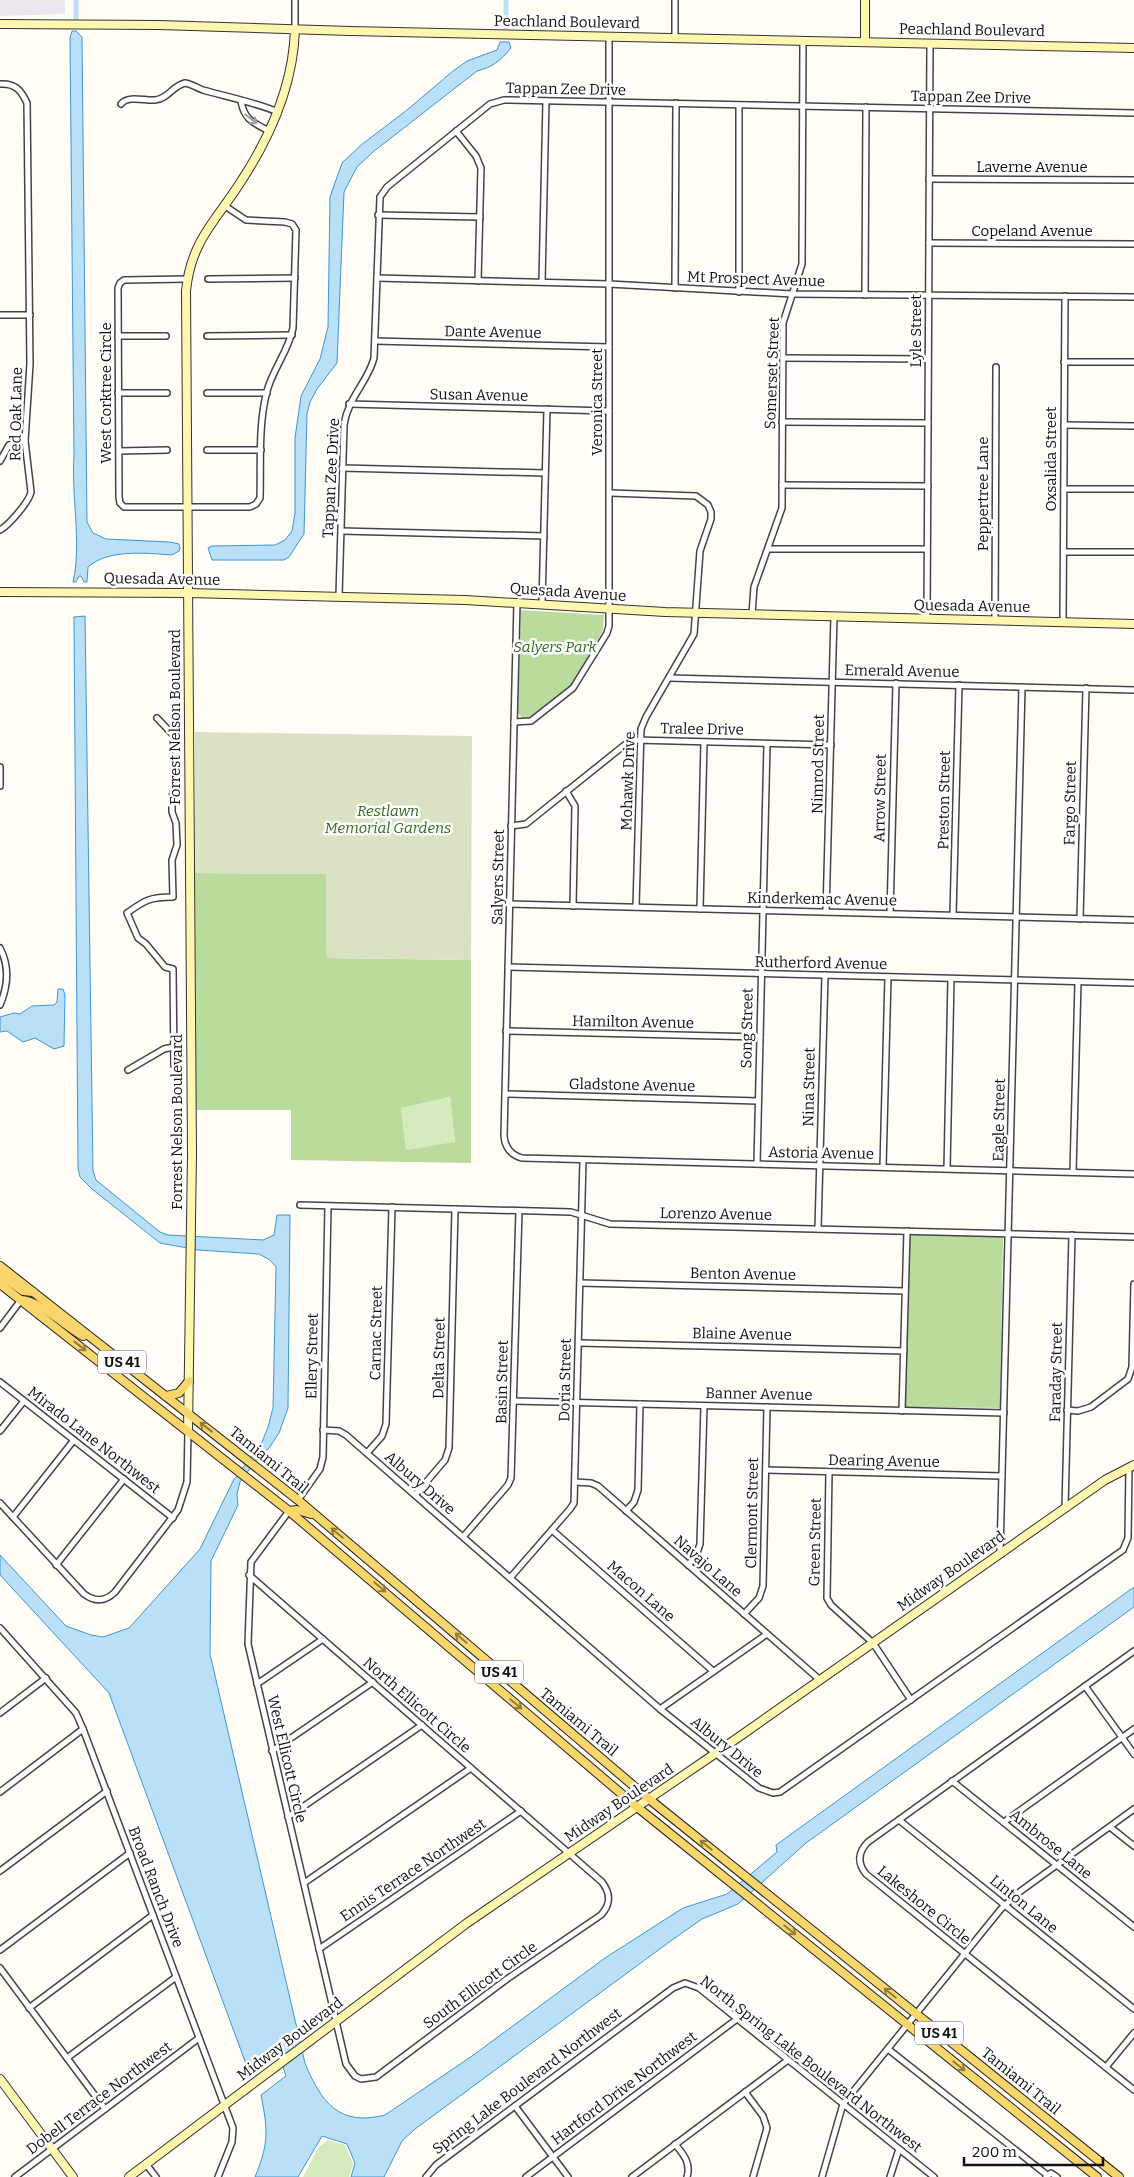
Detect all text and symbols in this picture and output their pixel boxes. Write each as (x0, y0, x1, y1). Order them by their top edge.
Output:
street label: Peachland Boulevard (494, 12, 640, 32)
street label: Peachland Boulevard (899, 20, 1045, 40)
street label: Tappan Zee Drive (506, 79, 626, 99)
street label: Tappan Zee Drive (911, 87, 1031, 107)
one-way arrow (244, 114, 257, 125)
street label: Laverne Avenue (976, 158, 1088, 176)
street label: Copeland Avenue (971, 222, 1093, 240)
street label: Mt Prospect Avenue (686, 268, 826, 290)
street label: Lyle Street (907, 294, 925, 368)
street label: Somerset Street (761, 316, 783, 430)
street label: West Corktree Circle (97, 322, 115, 464)
street label: Dante Avenue (444, 322, 542, 342)
street label: Veronica Street (588, 348, 606, 456)
street label: Red Oak Lane (6, 367, 26, 461)
street label: Susan Avenue (430, 385, 528, 405)
street label: Oxsalida Street (1042, 406, 1060, 512)
street label: Tappan Zee Drive (319, 418, 343, 538)
street label: Peppertree Lane (974, 437, 992, 551)
street label: Quesada Avenue (104, 569, 220, 589)
street label: Quesada Avenue (509, 579, 627, 605)
street label: Quesada Avenue (914, 596, 1030, 616)
street label: Forrest Nelson Boulevard (166, 629, 184, 805)
park label: Salyers Park (513, 638, 598, 656)
street label: Emerald Avenue (844, 661, 960, 681)
street label: Nimrod Street (808, 713, 828, 814)
street label: Tralee Drive (660, 719, 744, 739)
street label: Mohawk Drive (617, 731, 639, 831)
street label: Preston Street (934, 750, 954, 850)
street label: Arrow Street (870, 753, 890, 843)
street label: Fargo Street (1060, 760, 1080, 845)
park label: Restlawn Memorial Gardens (325, 802, 451, 837)
street label: Salyers Street (488, 828, 508, 925)
street label: Kinderkemac Avenue (747, 889, 897, 909)
street label: Rutherford Avenue (754, 953, 888, 973)
street label: Song Street (737, 987, 757, 1068)
street label: Hamilton Avenue (572, 1012, 694, 1032)
street label: Forrest Nelson Boulevard (168, 1034, 186, 1210)
street label: Nina Street (799, 1047, 819, 1127)
street label: Gladstone Avenue (569, 1075, 695, 1095)
street label: Eagle Street (989, 1078, 1009, 1162)
street label: Astoria Avenue (768, 1143, 874, 1163)
street label: Lorenzo Avenue (660, 1204, 772, 1224)
street label: Benton Avenue (690, 1264, 796, 1284)
street label: Carnac Street (366, 1285, 386, 1381)
street label: Ellery Street (302, 1312, 322, 1399)
street label: Delta Street (429, 1316, 449, 1399)
street label: Faraday Street (1046, 1321, 1066, 1422)
street label: Blaine Avenue (692, 1324, 792, 1344)
street label: Doria Street (555, 1338, 575, 1422)
street label: Basin Street (492, 1339, 512, 1424)
one-way arrow (73, 1340, 86, 1351)
road number: US 41 (98, 1350, 146, 1374)
street label: Mirado Lane Northwest (24, 1383, 164, 1498)
street label: Banner Avenue (705, 1384, 813, 1404)
one-way arrow (199, 1422, 213, 1432)
street label: Tamiami Trail (226, 1423, 312, 1497)
street label: Albury Drive (381, 1448, 459, 1518)
street label: Dearing Avenue (828, 1451, 940, 1471)
street label: Clermont Street (742, 1457, 762, 1569)
street label: Green Street (805, 1497, 825, 1586)
one-way arrow (331, 1527, 344, 1539)
street label: Midway Boulevard (894, 1527, 1008, 1615)
street label: Navajo Lane (670, 1531, 746, 1601)
street label: Macon Lane (603, 1557, 679, 1625)
one-way arrow (373, 1582, 386, 1593)
one-way arrow (455, 1633, 468, 1644)
street label: North Ellicott Circle (359, 1653, 475, 1757)
road number: US 41 (475, 1660, 523, 1684)
street label: Tamiami Trail (536, 1684, 622, 1760)
street label: West Ellicott Circle (264, 1693, 310, 1825)
one-way arrow (510, 1699, 523, 1710)
street label: Albury Drive (687, 1712, 767, 1782)
street label: Midway Boulevard (561, 1760, 677, 1846)
street label: Ambrose Lane (1006, 1805, 1096, 1883)
street label: Ennis Terrace Northwest (337, 1814, 490, 1926)
street label: Broad Ranch Drive (125, 1824, 187, 1950)
one-way arrow (699, 1839, 712, 1850)
street label: Lakeshore Circle (874, 1862, 974, 1948)
street label: Linton Lane (986, 1871, 1062, 1937)
one-way arrow (783, 1925, 796, 1936)
street label: South Ellicott Circle (419, 1938, 541, 2032)
street label: North Spring Lake Boulevard Northwest (697, 1972, 926, 2157)
one-way arrow (884, 1987, 897, 1998)
street label: Midway Boulevard (234, 1993, 346, 2085)
street label: Spring Lake Boulevard Northwest (429, 2004, 626, 2158)
road number: US 41 (915, 2022, 963, 2045)
street label: Hartford Drive Northwest (548, 2027, 701, 2149)
street label: Dobell Terrace Northwest (23, 2037, 176, 2158)
street label: Tamiami Trail (978, 2044, 1064, 2118)
one-way arrow (952, 2060, 965, 2071)
scale bar (964, 2134, 1103, 2166)
text: 200 m (972, 2143, 1017, 2161)

